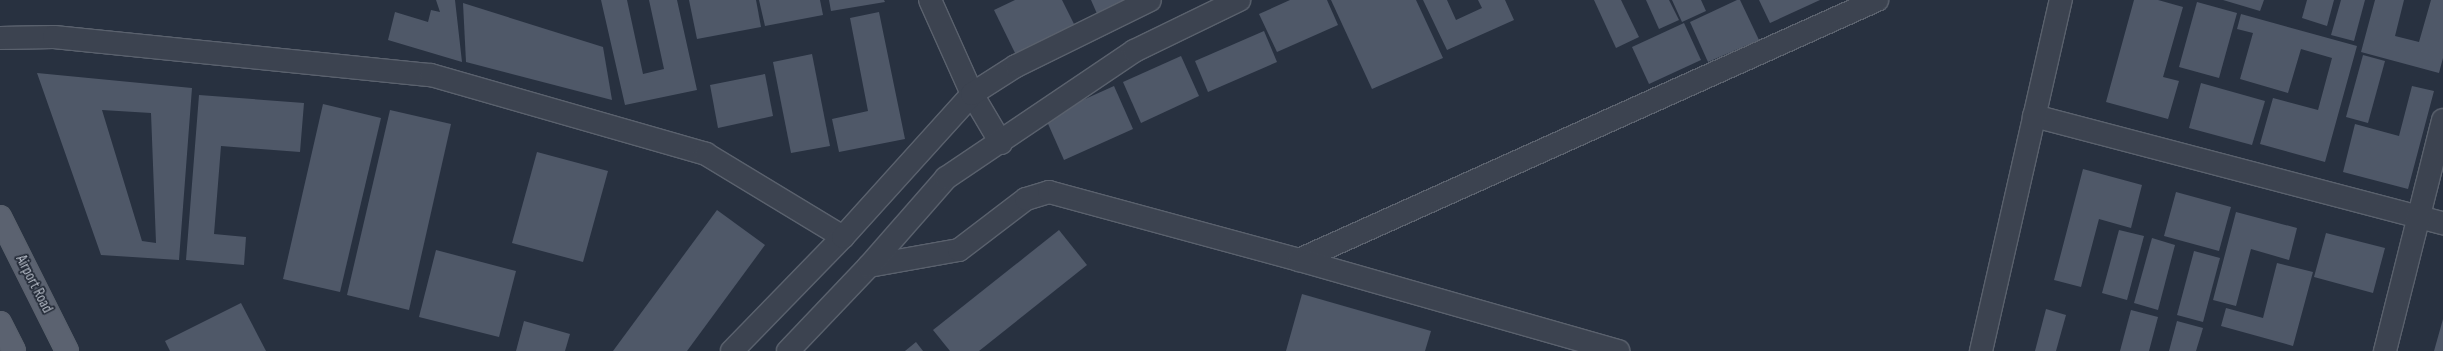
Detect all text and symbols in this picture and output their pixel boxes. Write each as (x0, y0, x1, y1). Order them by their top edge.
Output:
street label: Airport Road (12, 252, 56, 316)

